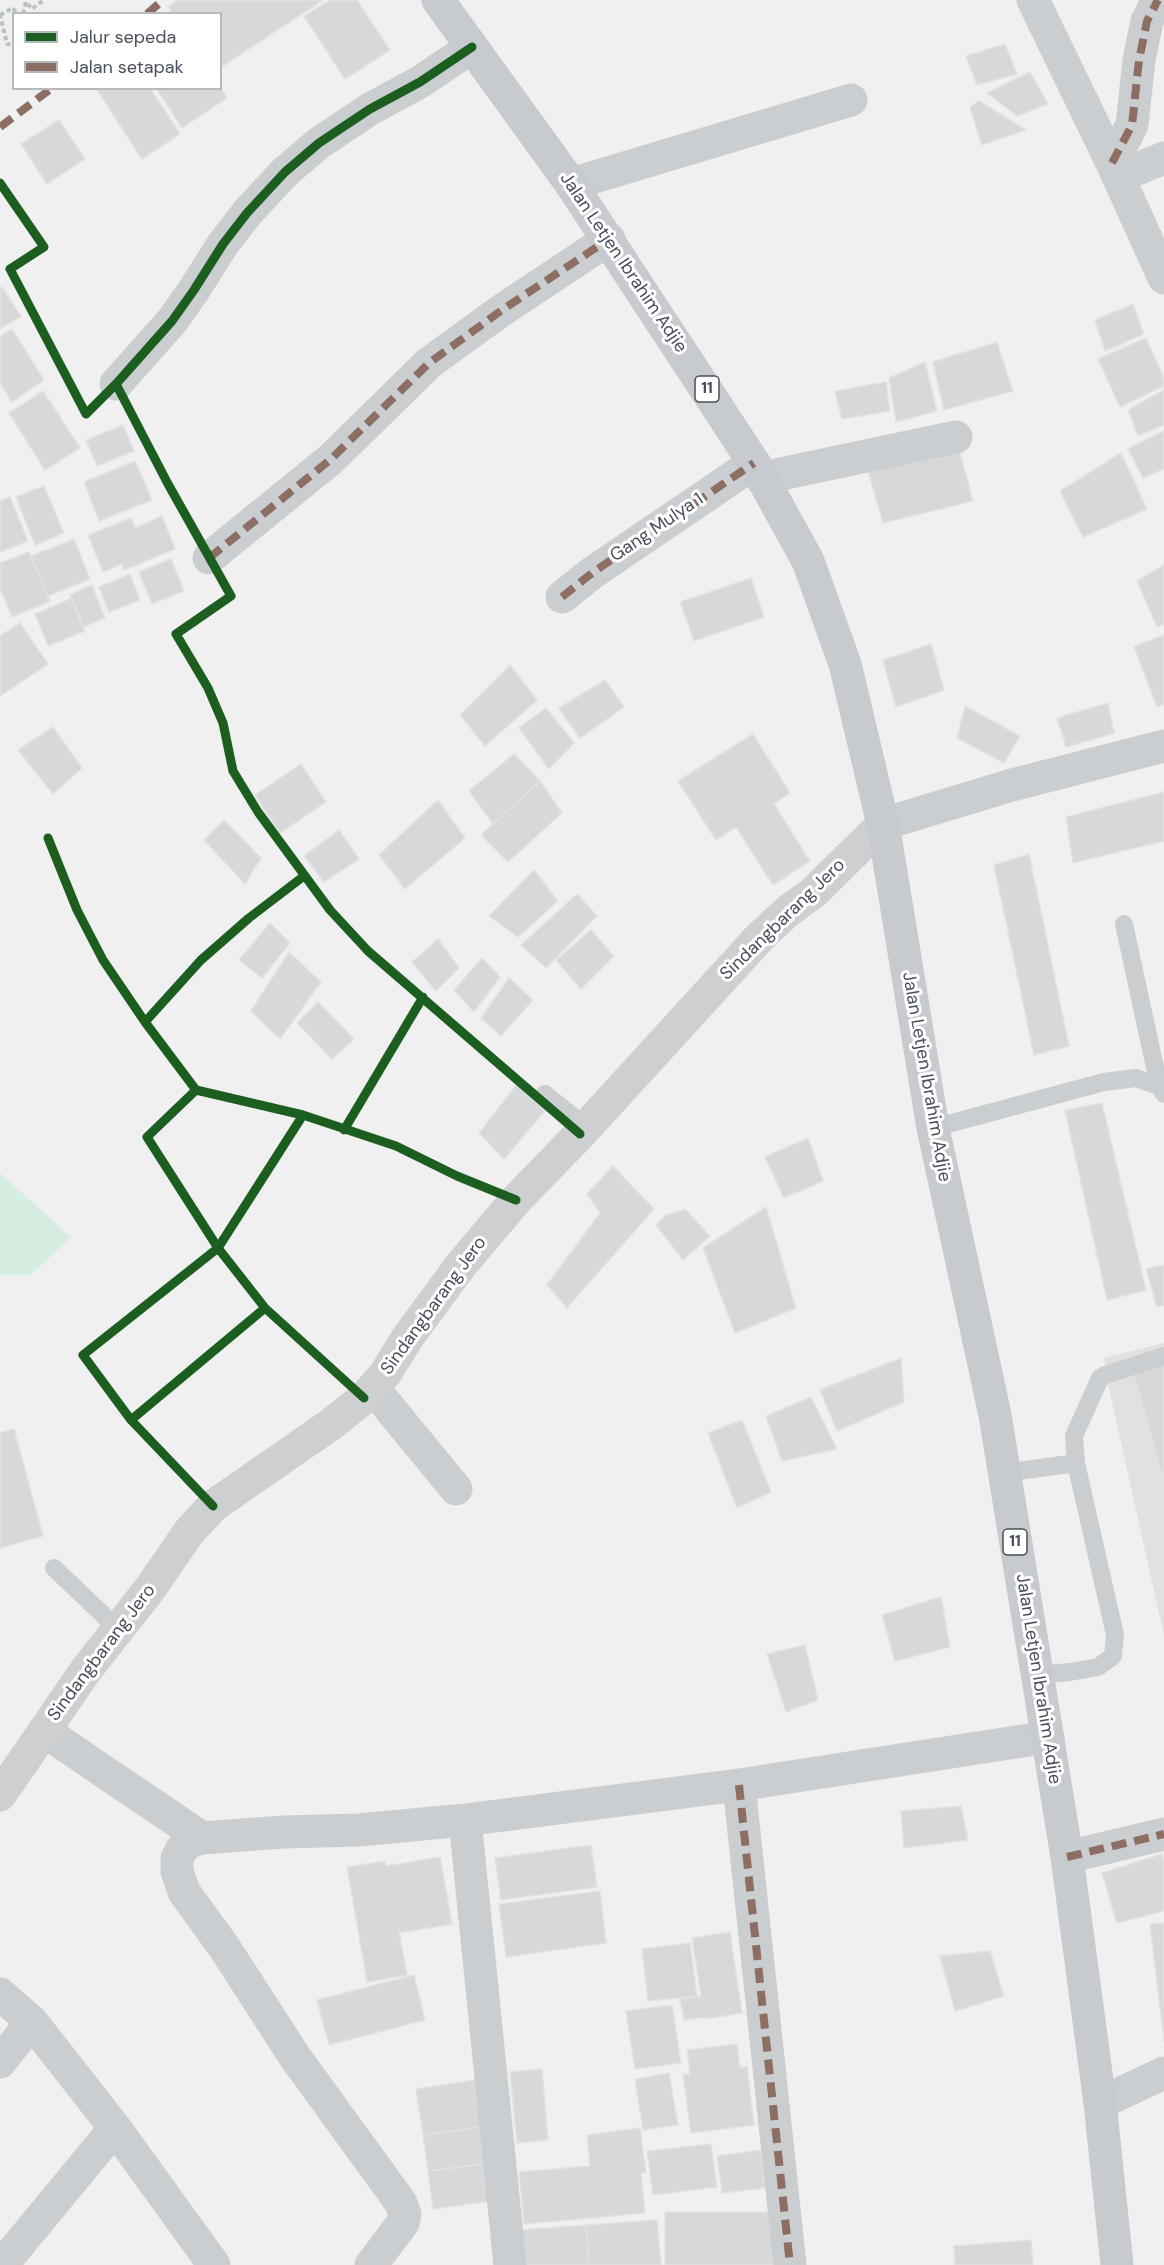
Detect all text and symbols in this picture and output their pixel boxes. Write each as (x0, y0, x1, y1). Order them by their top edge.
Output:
legend (12, 12, 222, 90)
text: Jalur sepeda (70, 25, 176, 49)
text: Jalan setapak (70, 55, 184, 79)
street label: Jalan Letjen Ibrahim Adjie (555, 169, 691, 357)
road number: 11 (695, 376, 719, 402)
street label: Gang Mulya 1 (606, 489, 708, 567)
street label: Sindangbarang Jero (716, 855, 850, 985)
street label: Jalan Letjen Ibrahim Adjie (897, 970, 955, 1184)
street label: Sindangbarang Jero (377, 1233, 491, 1379)
road number: 11 (1003, 1529, 1027, 1555)
street label: Jalan Letjen Ibrahim Adjie (1011, 1572, 1065, 1786)
street label: Sindangbarang Jero (44, 1580, 160, 1726)

